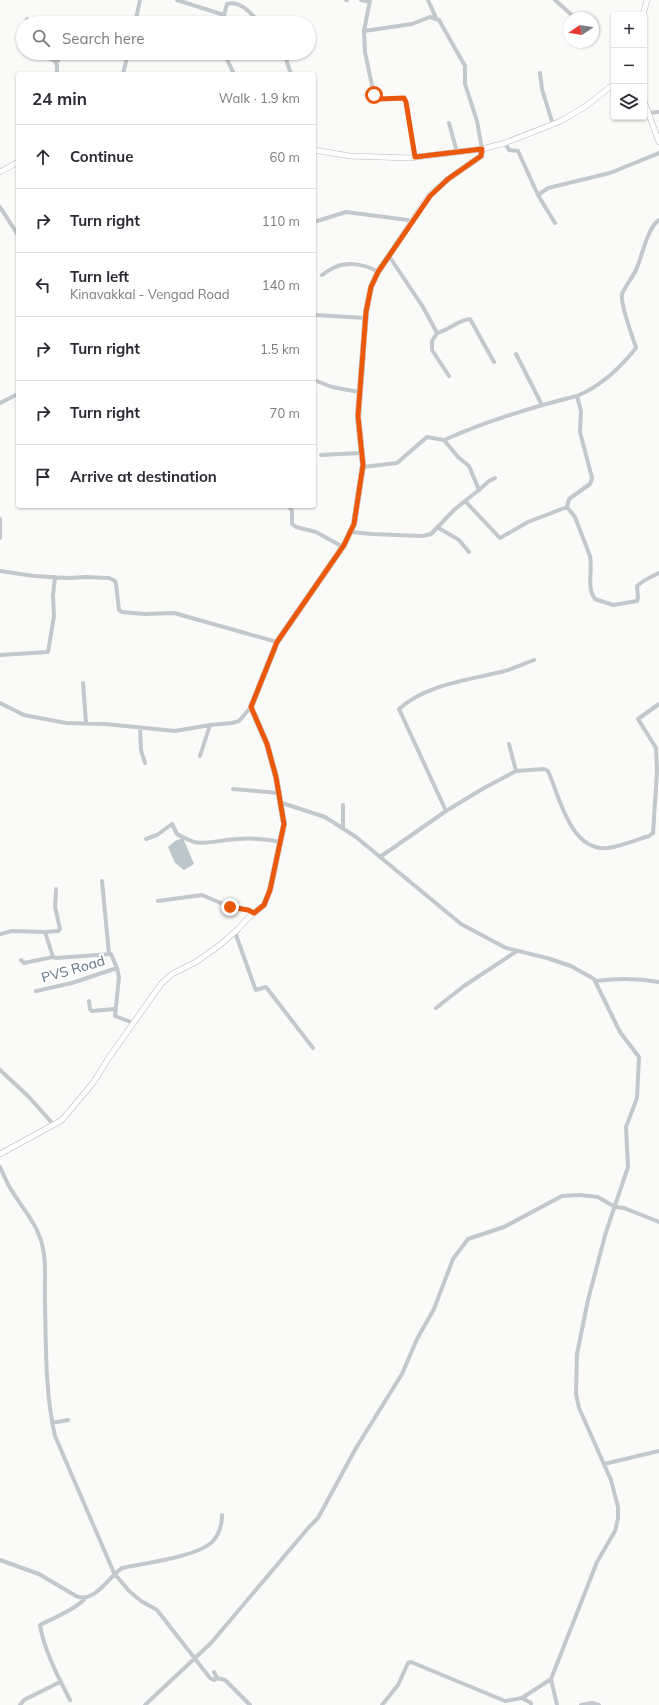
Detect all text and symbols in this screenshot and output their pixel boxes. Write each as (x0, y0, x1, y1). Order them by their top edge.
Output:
north arrow (563, 12, 599, 48)
map controls (611, 12, 647, 120)
button: + (611, 12, 647, 48)
search box (16, 16, 316, 60)
icon: search (30, 27, 52, 49)
text: Search here (62, 29, 144, 48)
button: − (611, 48, 647, 84)
button: layers (611, 84, 647, 120)
route start (365, 86, 383, 104)
text: 24 min (32, 88, 87, 109)
text: Walk · 1.9 km (219, 90, 300, 106)
icon: ahead (32, 146, 54, 168)
text: Continue (70, 147, 133, 166)
text: 60 m (270, 149, 300, 165)
icon: right (32, 210, 54, 232)
text: Turn right (70, 211, 140, 230)
text: 110 m (262, 213, 300, 229)
text: Turn left (70, 267, 129, 286)
icon: left (32, 274, 54, 296)
text: 140 m (262, 277, 300, 293)
text: Kinavakkal - Vengad Road (70, 286, 230, 302)
icon: right (32, 338, 54, 360)
text: Turn right (70, 339, 140, 358)
text: 1.5 km (260, 341, 300, 357)
icon: right (32, 402, 54, 424)
text: Turn right (70, 403, 140, 422)
text: 70 m (270, 405, 300, 421)
icon: arrive (32, 466, 54, 488)
text: Arrive at destination (70, 467, 217, 486)
route end (221, 898, 239, 916)
street label: PVS Road (39, 951, 107, 987)

